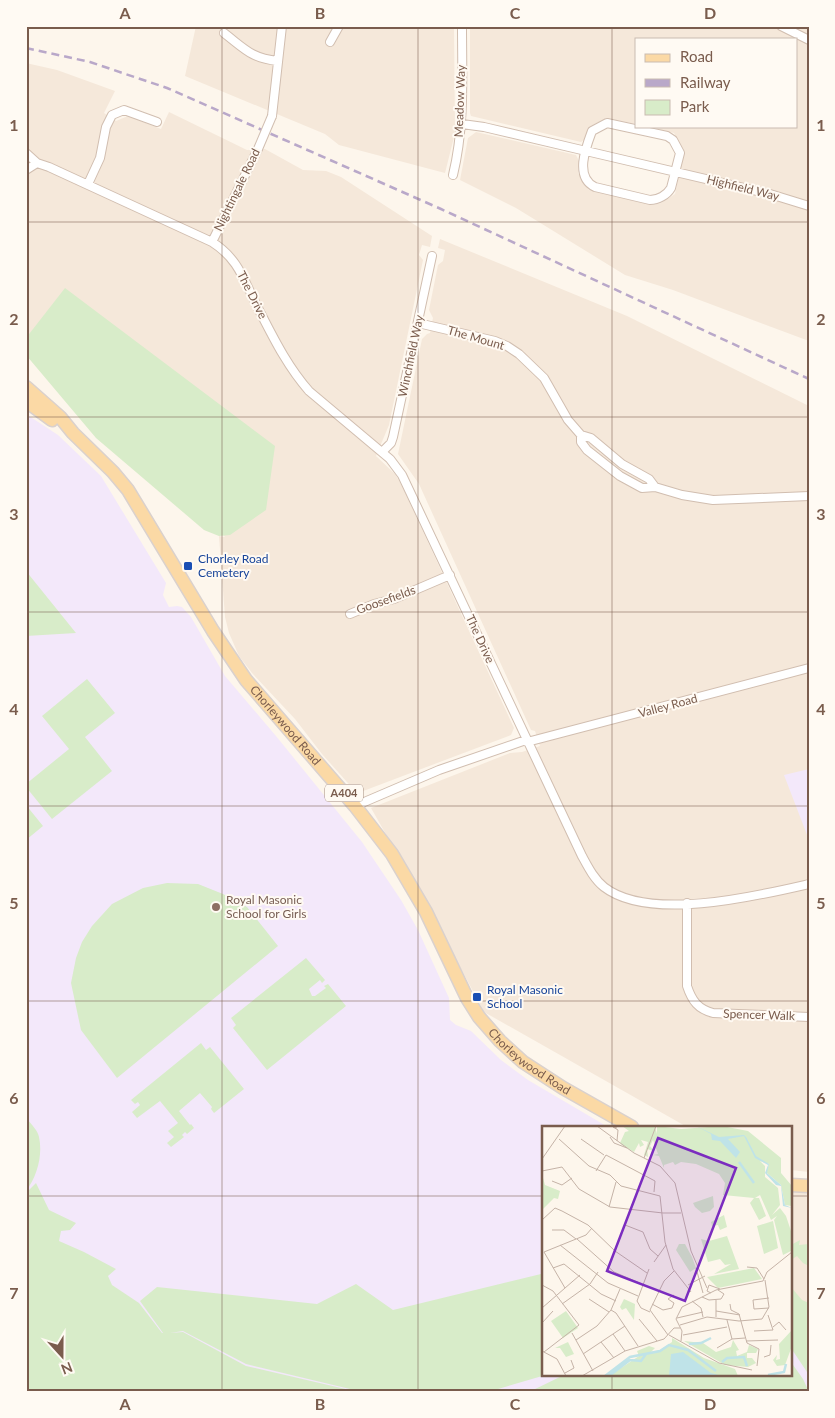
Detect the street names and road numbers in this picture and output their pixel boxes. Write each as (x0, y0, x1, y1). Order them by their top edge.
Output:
street label: Meadow Way (451, 64, 468, 137)
street label: Nightingale Road (210, 146, 263, 233)
street label: Highfield Way (705, 171, 782, 204)
street label: The Drive (234, 268, 271, 321)
street label: Winchfield Way (394, 313, 427, 398)
street label: The Mount (446, 322, 507, 353)
street label: Goosefields (354, 582, 417, 617)
street label: The Drive (463, 612, 498, 665)
street label: Chorleywood Road (247, 682, 324, 768)
street label: Valley Road (637, 690, 699, 721)
road number: A404 (325, 784, 363, 801)
street label: Spencer Walk (723, 1006, 796, 1023)
street label: Chorleywood Road (485, 1025, 573, 1098)

